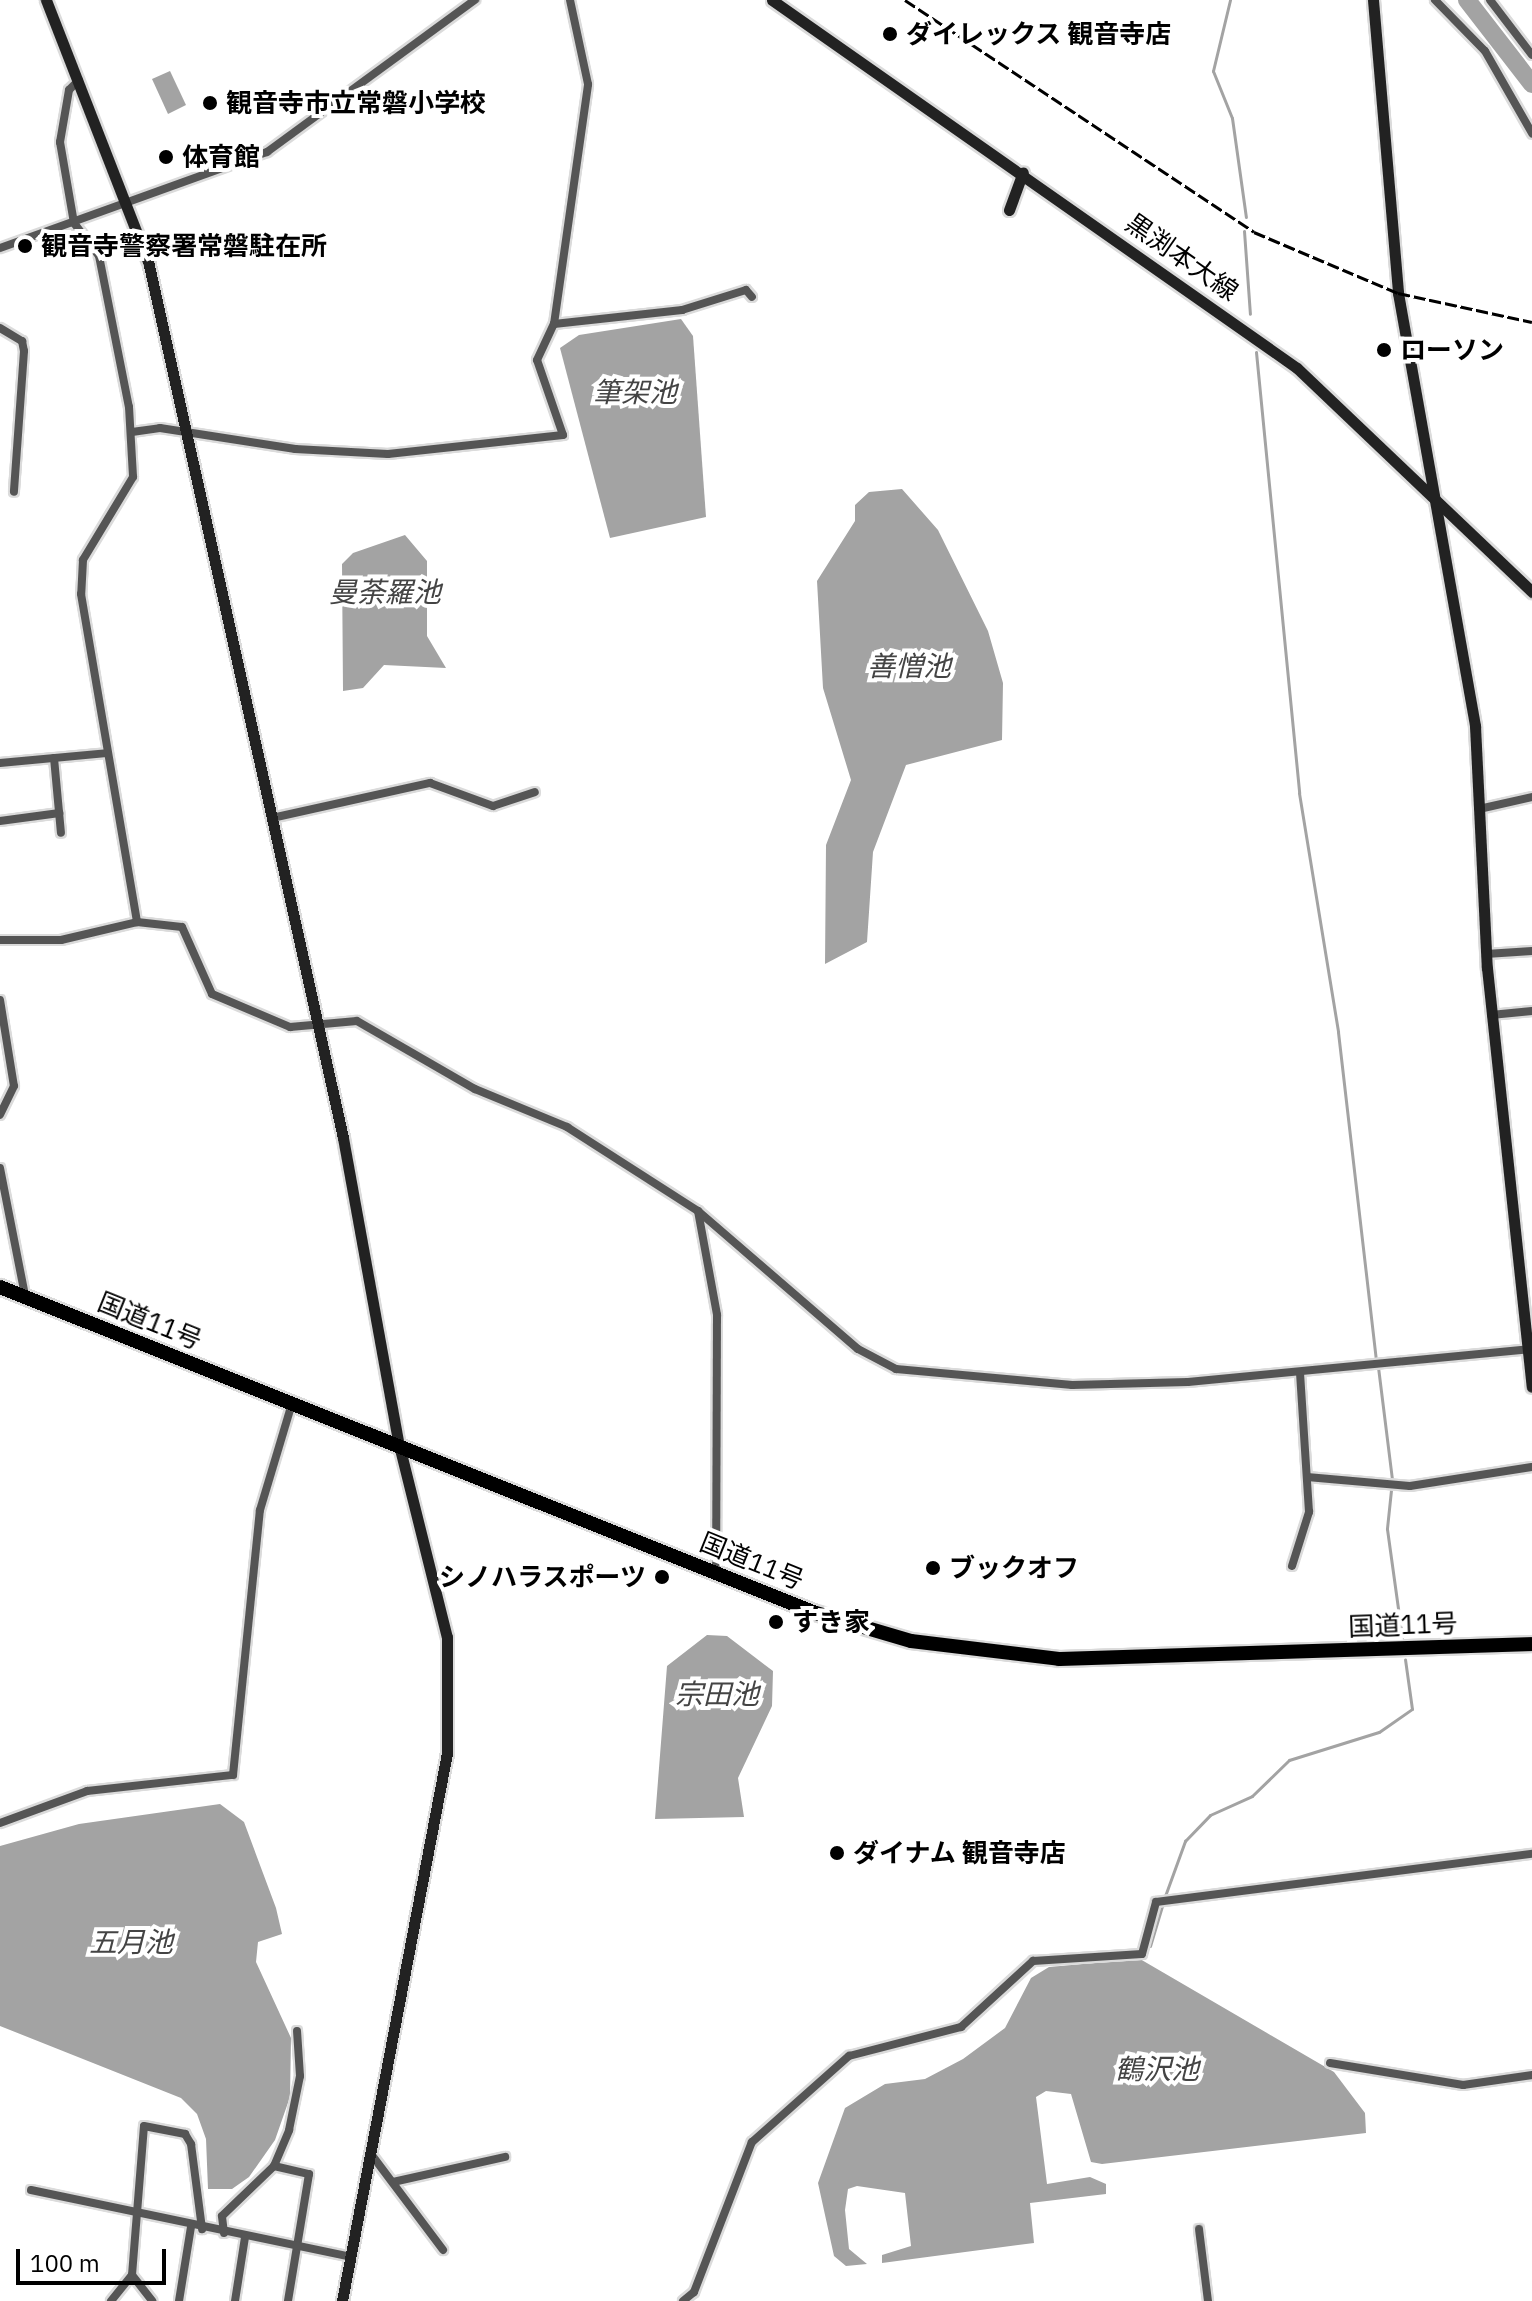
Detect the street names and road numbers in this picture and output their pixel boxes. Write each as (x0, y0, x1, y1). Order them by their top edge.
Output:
street label: 黒渕本大線 (1120, 207, 1244, 307)
street label: 国道11号 (94, 1286, 206, 1356)
street label: 国道11号 (696, 1526, 808, 1596)
street label: 国道11号 (1348, 1608, 1458, 1642)

